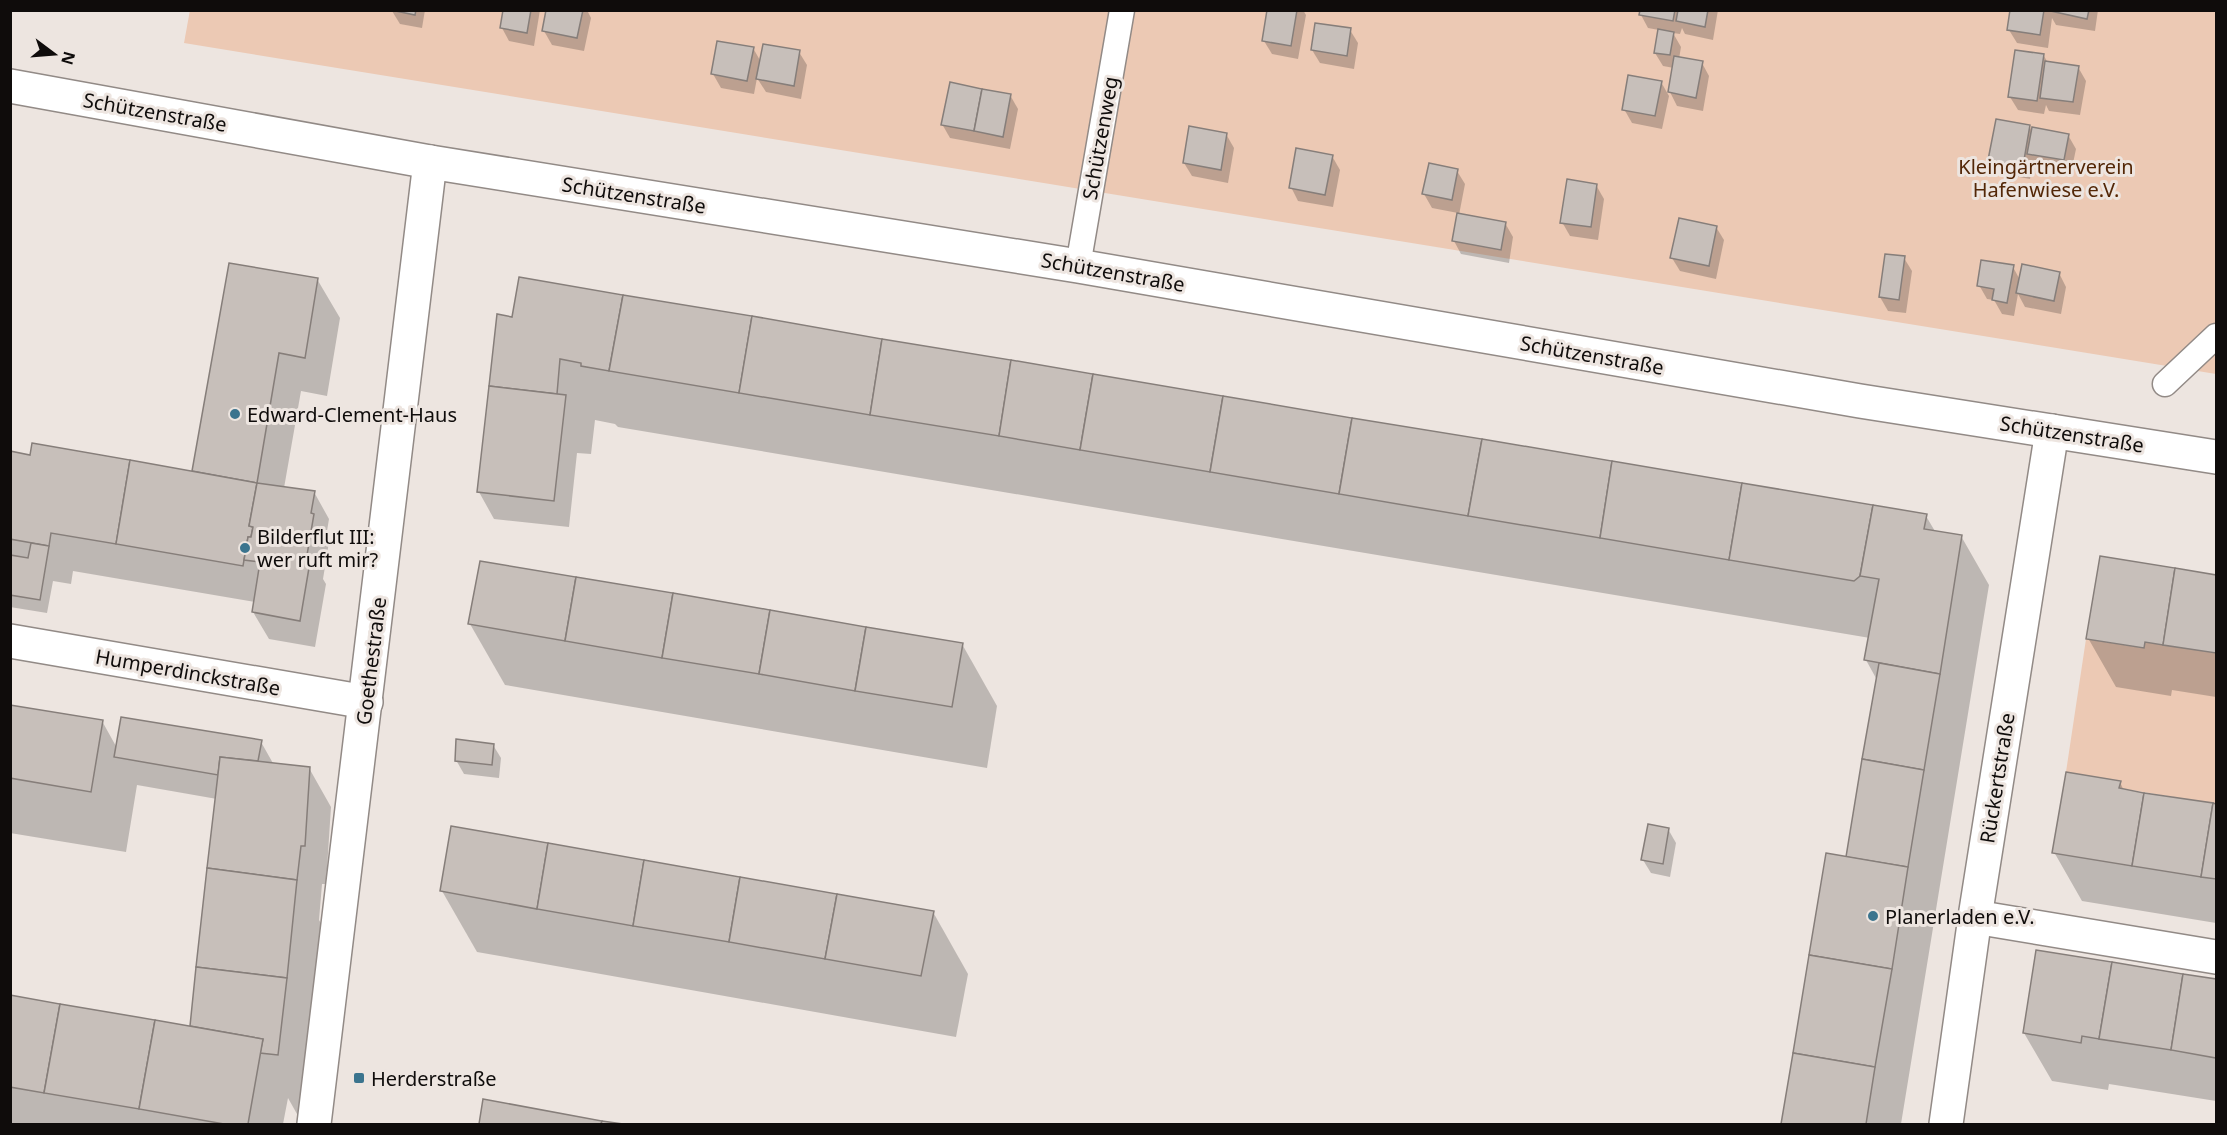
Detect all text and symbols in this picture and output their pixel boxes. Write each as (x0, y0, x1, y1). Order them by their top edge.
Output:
north arrow (24, 24, 84, 84)
text: N (56, 49, 81, 67)
street label: Schützenweg (1076, 74, 1124, 202)
street label: Schützenstraße (81, 86, 229, 138)
park label: Kleingärtnerverein Hafenwiese e.V. (1958, 153, 2134, 203)
street label: Schützenstraße (560, 170, 708, 220)
street label: Schützenstraße (1039, 246, 1187, 298)
street label: Schützenstraße (1518, 329, 1666, 381)
place label: Edward-Clement-Haus (247, 401, 457, 428)
marker: Edward-Clement-Haus (228, 407, 242, 421)
street label: Schützenstraße (1998, 409, 2146, 459)
place label: Bilderflut III: wer ruft mir? (257, 523, 378, 573)
marker: Bilderflut III: wer ruft mir? (238, 541, 252, 555)
street label: Goethestraße (350, 596, 392, 726)
street label: Humperdinckstraße (93, 642, 283, 702)
street label: Rückertstraße (1973, 711, 2021, 845)
place label: Planerladen e.V. (1885, 903, 2035, 930)
marker: Planerladen e.V. (1866, 909, 1880, 923)
place label: Herderstraße (371, 1065, 497, 1092)
marker: Herderstraße (352, 1071, 366, 1085)

